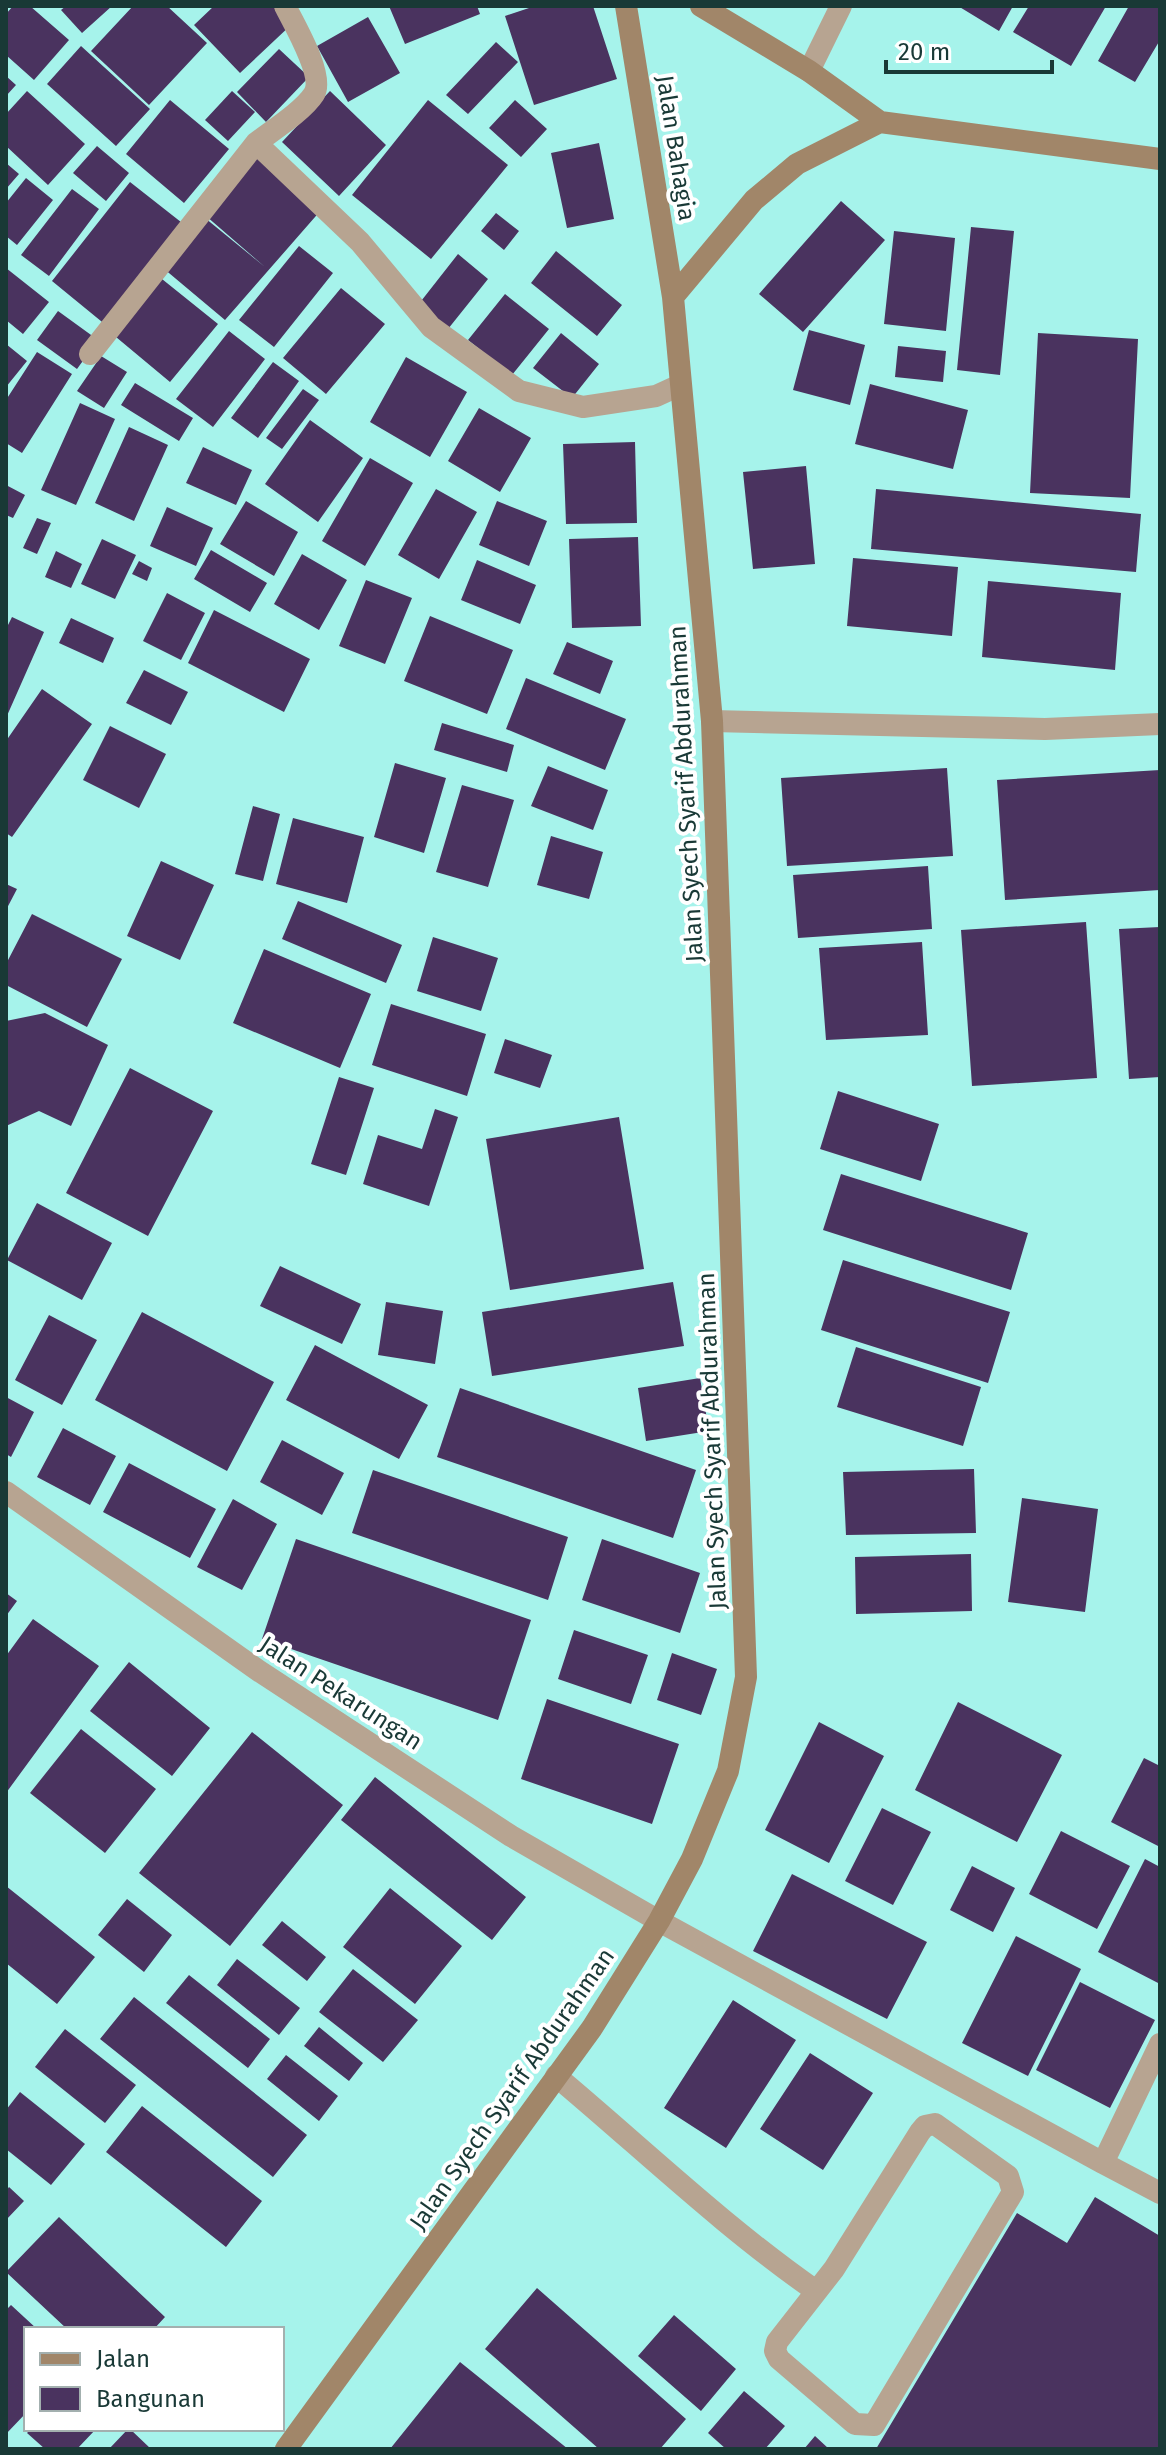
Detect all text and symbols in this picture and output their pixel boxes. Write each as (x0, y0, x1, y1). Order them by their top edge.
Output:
scale bar (886, 24, 1052, 74)
text: 20 m (898, 38, 950, 66)
street label: Jalan Bahagia (651, 73, 701, 223)
street label: Jalan Syech Syarif Abdurahman (663, 625, 709, 963)
street label: Jalan Syech Syarif Abdurahman (692, 1272, 732, 1610)
street label: Jalan Pekarungan (254, 1630, 428, 1756)
street label: Jalan Syech Syarif Abdurahman (404, 1943, 620, 2235)
legend (24, 2327, 284, 2431)
text: Jalan (96, 2345, 150, 2373)
text: Bangunan (96, 2385, 205, 2413)

